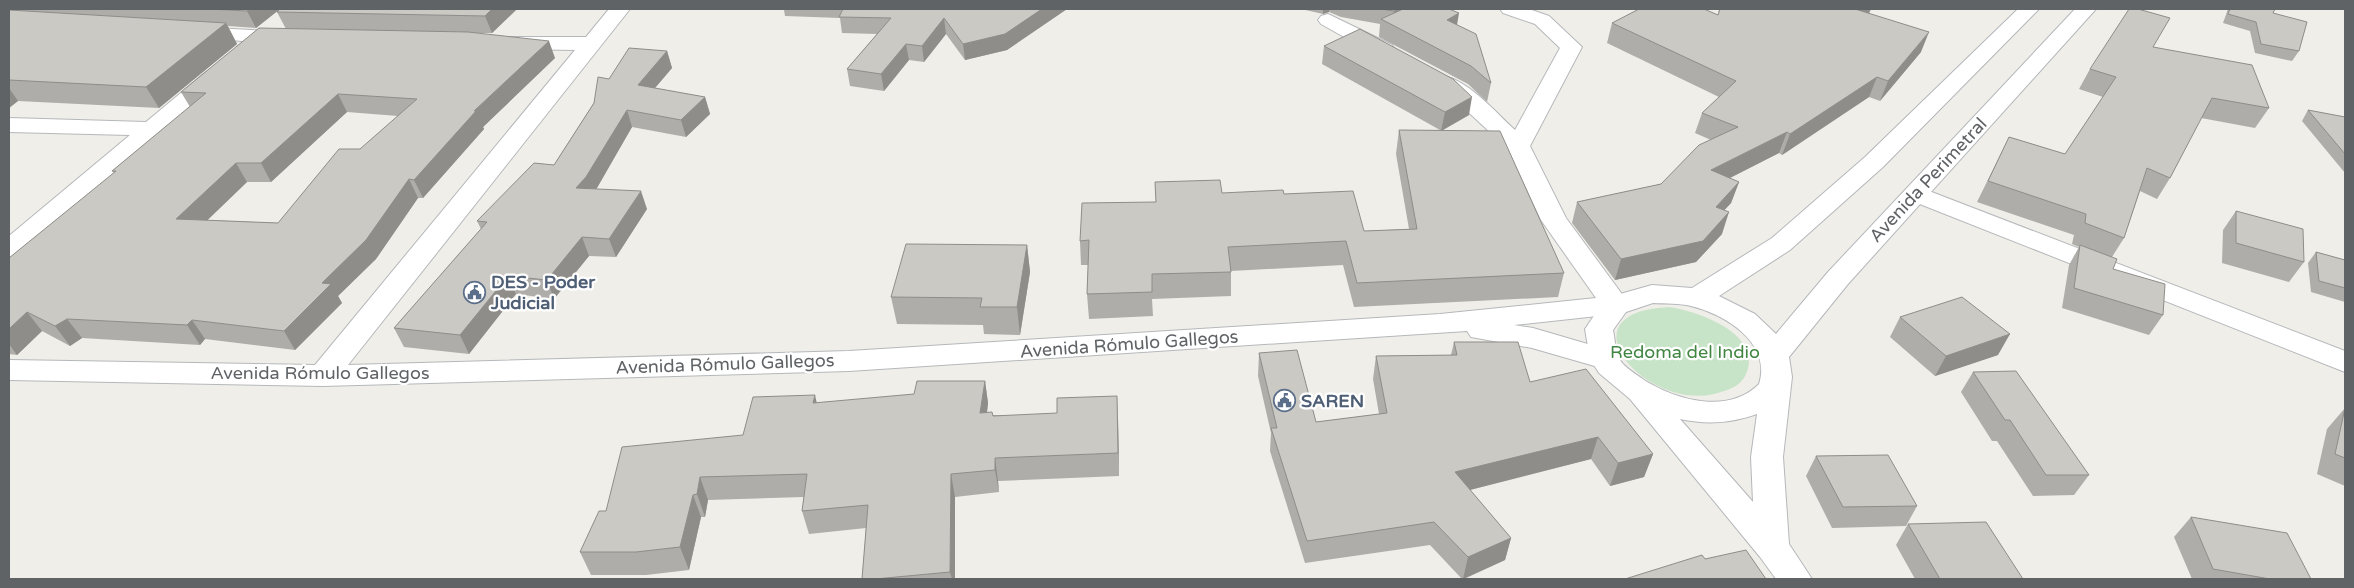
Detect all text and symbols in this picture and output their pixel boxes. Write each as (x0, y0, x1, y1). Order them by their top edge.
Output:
street label: Avenida Perimetral (1865, 113, 1991, 247)
place label: DES - Poder Judicial (490, 271, 596, 314)
public building icon: DES - Poder Judicial (463, 280, 487, 304)
street label: Avenida Rómulo Gallegos (1019, 325, 1239, 363)
park label: Redoma del Indio (1610, 341, 1760, 363)
street label: Avenida Rómulo Gallegos (615, 349, 835, 379)
street label: Avenida Rómulo Gallegos (210, 362, 430, 384)
public building icon: SAREN (1273, 389, 1297, 413)
place label: SAREN (1301, 390, 1364, 412)

